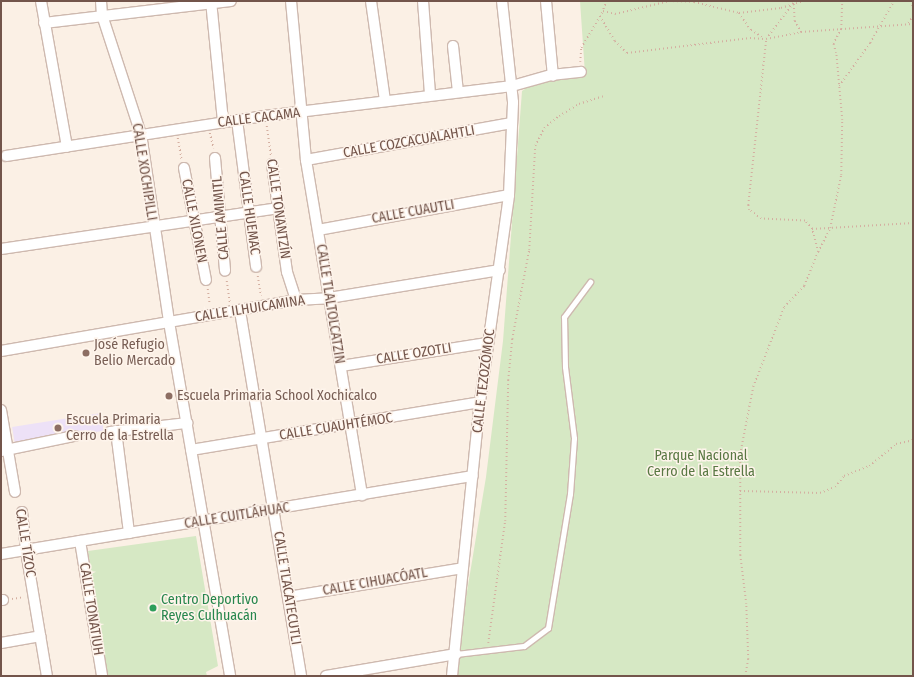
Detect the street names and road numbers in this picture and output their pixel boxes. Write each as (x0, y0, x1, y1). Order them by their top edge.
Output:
street label: CALLE CACAMA (217, 105, 301, 131)
street label: CALLE XOCHIPILLI (128, 122, 160, 222)
street label: CALLE COZCACUALAHTLI (342, 122, 476, 162)
street label: CALLE TONANTZÍN (263, 158, 293, 260)
street label: CALLE HUEMAC (235, 170, 263, 256)
street label: CALLE AMIMITL (209, 175, 233, 261)
street label: CALLE XILONEN (178, 178, 210, 264)
street label: CALLE CUAUTLI (370, 196, 456, 228)
street label: CALLE TLALTOLCATZIN (312, 243, 348, 365)
street label: CALLE ILHUICAMINA (194, 292, 306, 326)
street label: CALLE TEZOZÓMOC (469, 328, 499, 434)
street label: CALLE OZOTLI (375, 340, 453, 368)
street label: CALLE CUAUHTÉMOC (278, 410, 394, 444)
street label: CALLE CUITLÁHUAC (183, 499, 291, 533)
street label: CALLE TÍZOC (11, 508, 39, 578)
street label: CALLE TLACATECUTLI (270, 530, 304, 646)
street label: CALLE TONATIUH (75, 561, 107, 657)
street label: CALLE CIHUACÓATL (321, 565, 429, 599)

